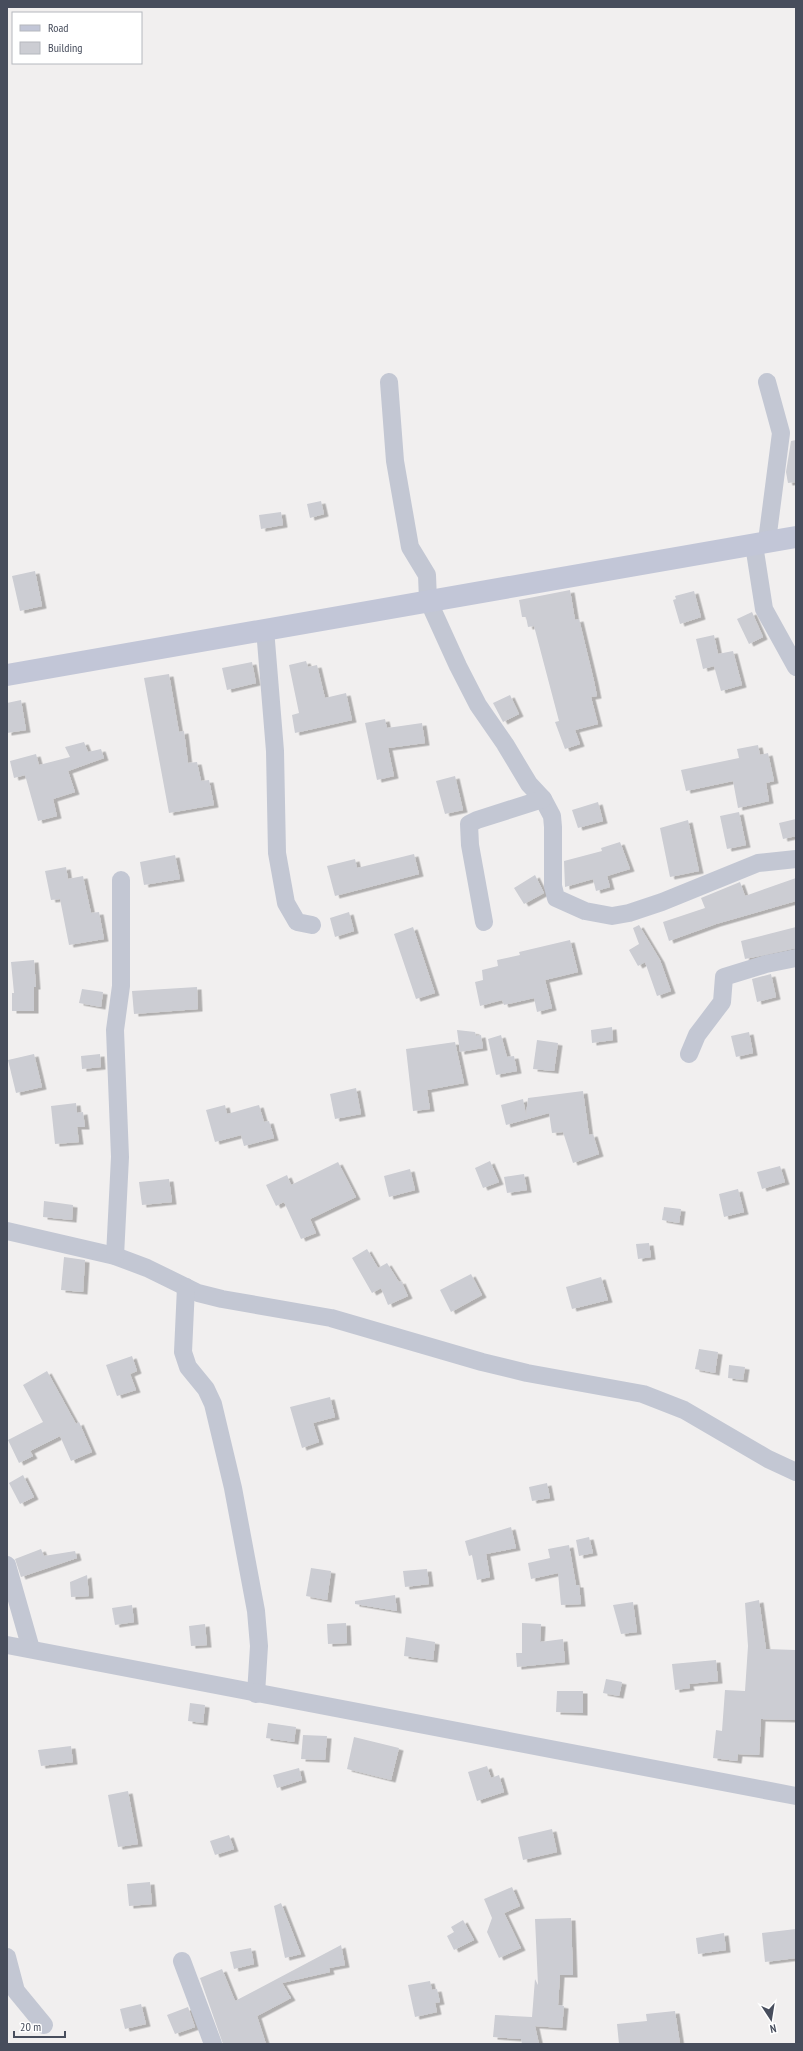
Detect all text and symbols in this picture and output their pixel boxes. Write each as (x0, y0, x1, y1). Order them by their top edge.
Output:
legend (12, 12, 142, 64)
text: Road (48, 20, 68, 35)
text: Building (48, 40, 83, 55)
north arrow (751, 1999, 791, 2039)
scale bar (14, 2013, 65, 2039)
text: 20 m (20, 2019, 41, 2034)
text: N (769, 2021, 777, 2036)

